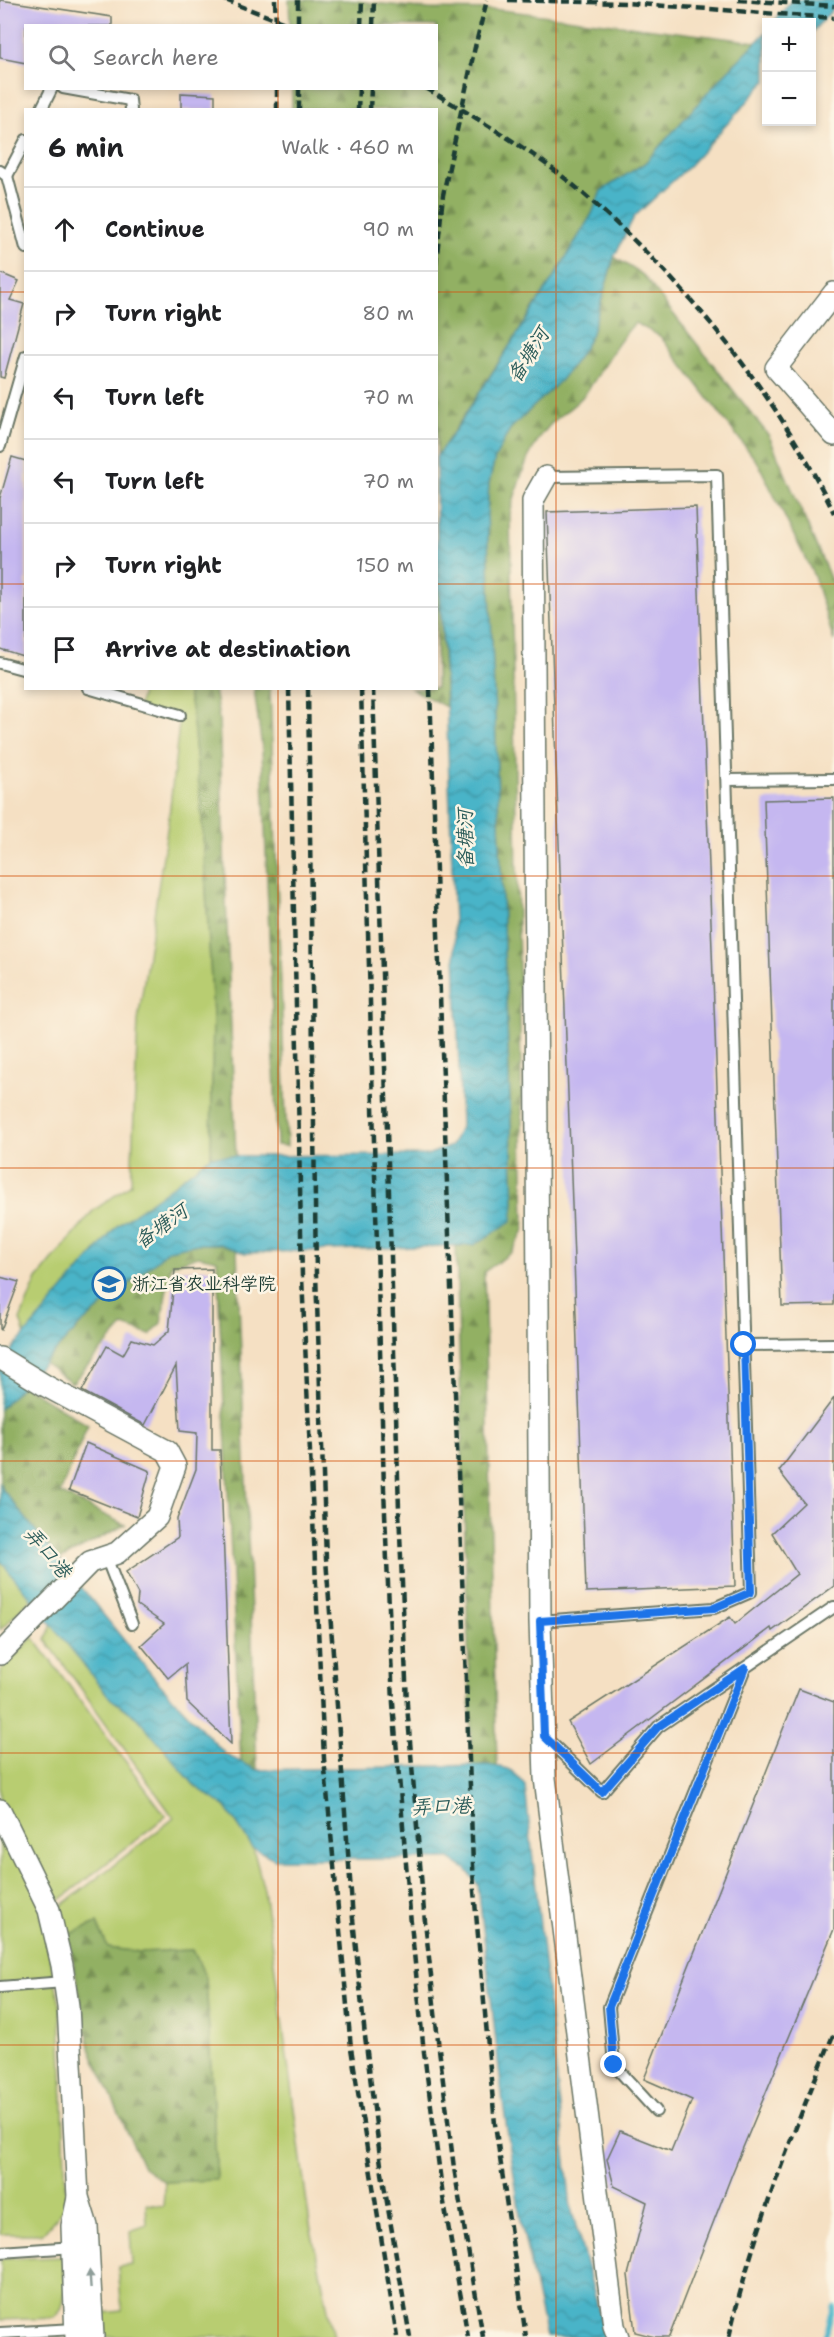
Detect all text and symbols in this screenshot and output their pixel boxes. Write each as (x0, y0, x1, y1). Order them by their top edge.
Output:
map controls (762, 18, 816, 126)
button: + (762, 18, 816, 72)
search box (24, 24, 438, 90)
icon: search (45, 41, 78, 74)
text: Search here (93, 43, 219, 72)
button: − (762, 72, 816, 126)
text: 6 min (48, 130, 124, 165)
text: Walk · 460 m (281, 134, 414, 160)
icon: ahead (48, 213, 81, 246)
text: Continue (105, 215, 205, 244)
text: 90 m (362, 216, 414, 242)
icon: right (48, 297, 81, 330)
text: Turn right (105, 299, 222, 328)
text: 80 m (362, 300, 414, 326)
water label: 备塘河 (501, 320, 557, 387)
icon: left (48, 381, 81, 414)
text: Turn left (105, 383, 204, 412)
text: 70 m (362, 384, 414, 410)
icon: left (48, 465, 81, 498)
text: Turn left (105, 467, 204, 496)
text: 70 m (362, 468, 414, 494)
icon: right (48, 549, 81, 582)
text: Turn right (105, 551, 222, 580)
text: 150 m (356, 552, 414, 578)
icon: arrive (48, 633, 81, 666)
text: Arrive at destination (105, 635, 351, 664)
water label: 备塘河 (451, 806, 479, 869)
water label: 备塘河 (129, 1196, 195, 1254)
school or university icon: 浙江省农业科学院 (91, 1266, 127, 1302)
place label: 浙江省农业科学院 (132, 1272, 276, 1296)
route start (730, 1331, 756, 1357)
water label: 弄口港 (19, 1521, 79, 1585)
water label: 弄口港 (411, 1792, 473, 1820)
route end (600, 2051, 626, 2077)
one-way arrow (86, 2269, 95, 2288)

